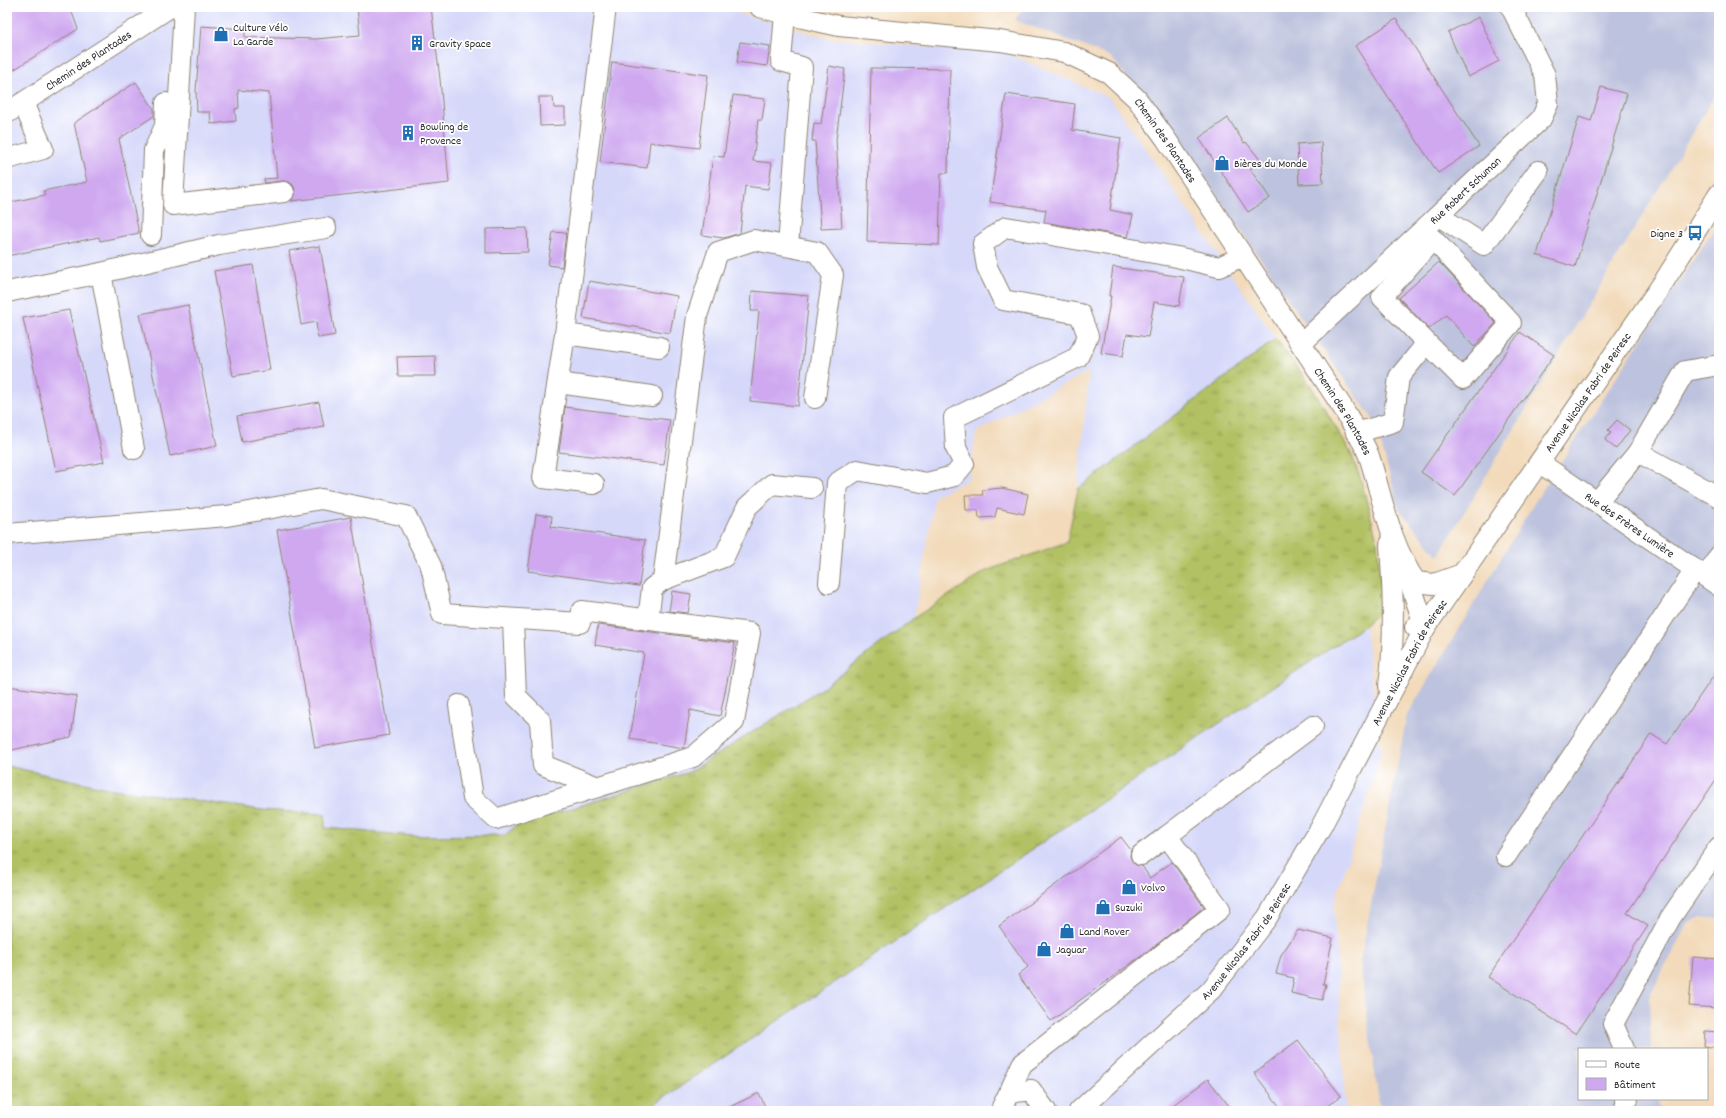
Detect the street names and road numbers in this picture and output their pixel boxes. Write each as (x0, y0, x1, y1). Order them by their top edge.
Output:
street label: Chemin des Plantades (43, 27, 136, 96)
street label: Chemin des Plantades (1129, 95, 1200, 187)
street label: Rue Robert Schuman (1427, 153, 1506, 229)
street label: Avenue Nicolas Fabri de Peiresc (1542, 330, 1636, 456)
street label: Chemin des Plantades (1309, 365, 1375, 458)
street label: Rue des Frères Lumière (1581, 489, 1677, 563)
street label: Avenue Nicolas Fabri de Peiresc (1368, 596, 1452, 729)
street label: Avenue Nicolas Fabri de Peiresc (1198, 880, 1296, 1005)

